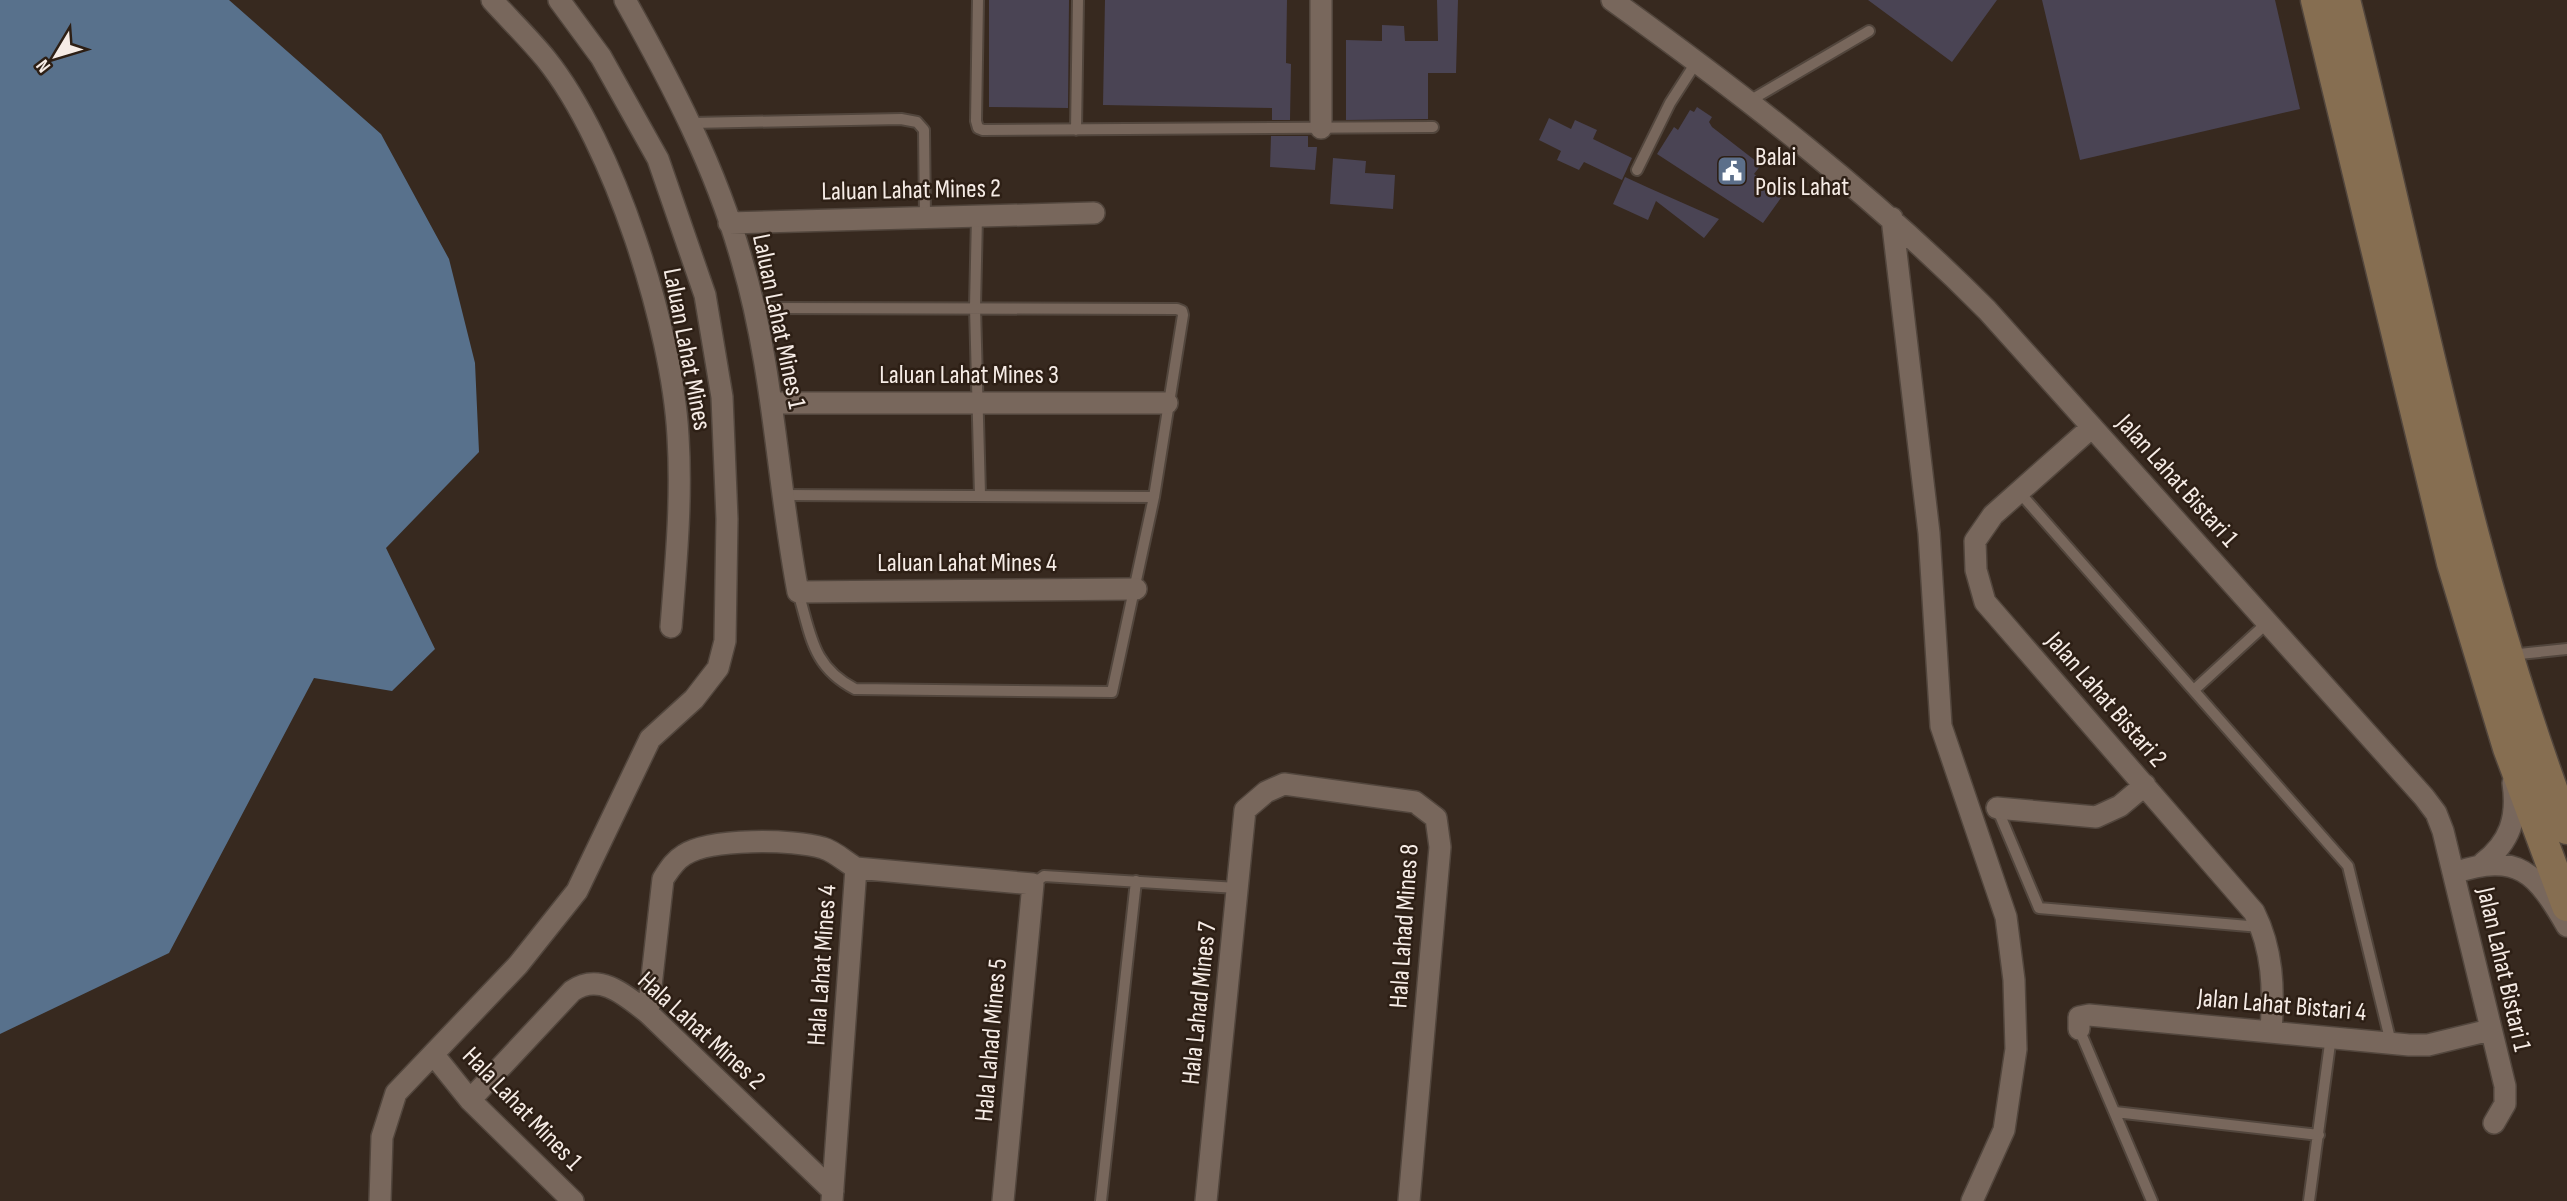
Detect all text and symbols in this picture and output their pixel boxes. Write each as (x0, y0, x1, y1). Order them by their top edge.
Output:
north arrow (21, 21, 91, 91)
text: N (32, 54, 56, 77)
place label: Balai Polis Lahat (1755, 142, 1849, 203)
public building icon: Balai Polis Lahat (1715, 154, 1749, 188)
street label: Laluan Lahat Mines 2 (821, 173, 1001, 208)
street label: Laluan Lahat Mines 1 (745, 231, 812, 412)
street label: Laluan Lahat Mines (656, 266, 717, 433)
street label: Laluan Lahat Mines 3 (879, 360, 1059, 391)
street label: Jalan Lahat Bistari 1 (2109, 408, 2244, 554)
street label: Laluan Lahat Mines 4 (877, 548, 1057, 579)
street label: Jalan Lahat Bistari 2 (2038, 625, 2173, 774)
street label: Hala Lahad Mines 8 (1383, 843, 1426, 1009)
street label: Hala Lahat Mines 4 (801, 883, 844, 1047)
street label: Jalan Lahat Bistari 1 (2469, 883, 2537, 1054)
street label: Hala Lahad Mines 7 (1176, 920, 1224, 1086)
street label: Hala Lahad Mines 5 (969, 957, 1014, 1123)
street label: Hala Lahat Mines 2 (631, 966, 771, 1097)
street label: Jalan Lahat Bistari 4 (2195, 983, 2368, 1028)
street label: Hala Lahat Mines 1 (455, 1041, 588, 1177)

